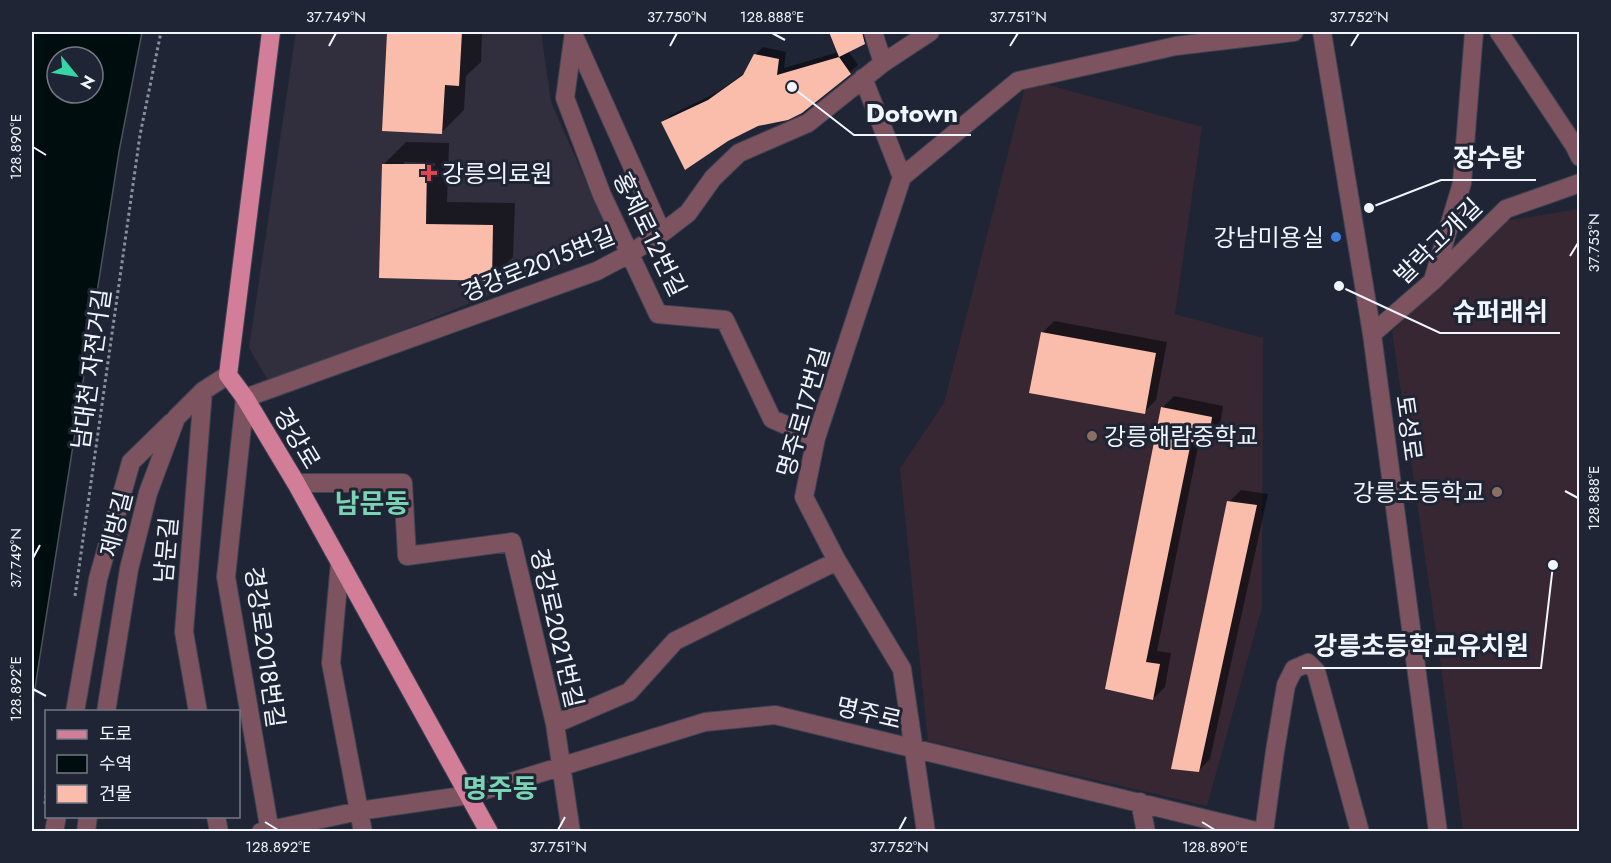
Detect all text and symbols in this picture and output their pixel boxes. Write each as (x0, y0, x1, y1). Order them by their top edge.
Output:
text: 37.749°N (306, 6, 366, 28)
text: 37.750°N (647, 6, 707, 28)
text: 128.888°E (740, 6, 804, 28)
text: 37.751°N (989, 6, 1047, 28)
text: 37.752°N (1329, 6, 1389, 28)
north arrow (45, 45, 105, 105)
text: N (74, 71, 101, 94)
callout: Dotown (854, 91, 971, 135)
text: Dotown (866, 94, 958, 132)
text: 128.890°E (5, 114, 27, 180)
callout: 장수탕 (1441, 136, 1536, 180)
text: 장수탕 (1453, 139, 1525, 177)
place label: 강릉의료원 (442, 156, 552, 191)
marker: 강릉의료원 (420, 164, 438, 182)
street label: 홍제로12번길 (605, 166, 695, 302)
street label: 발락고개길 (1386, 190, 1490, 292)
text: 37.753°N (1583, 213, 1605, 273)
street label: 경강로2015번길 (456, 217, 620, 311)
place label: 강남미용실 (1214, 220, 1324, 255)
marker: 강남미용실 (1329, 230, 1343, 244)
street label: 남대천 자전거길 (62, 286, 120, 452)
callout: 슈퍼래쉬 (1440, 289, 1560, 333)
text: 슈퍼래쉬 (1452, 293, 1548, 331)
street label: 명주로17번길 (768, 343, 838, 481)
street label: 토성로 (1387, 393, 1431, 463)
street label: 경강로 (265, 401, 329, 475)
place label: 강릉해람중학교 (1104, 419, 1259, 454)
marker: 강릉해람중학교 (1085, 429, 1099, 443)
text: 128.888°E (1583, 466, 1605, 530)
place label: 강릉초등학교 (1353, 475, 1485, 510)
district label: 남문동 (335, 484, 409, 523)
marker: 강릉초등학교 (1490, 485, 1504, 499)
street label: 제방길 (91, 488, 141, 560)
street label: 남문길 (146, 515, 186, 585)
text: 37.749°N (5, 528, 27, 588)
street label: 경강로2021번길 (522, 545, 592, 711)
street label: 경강로2018번길 (236, 564, 294, 730)
callout: 강릉초등학교유치원 (1302, 624, 1541, 668)
text: 강릉초등학교유치원 (1313, 627, 1529, 665)
text: 128.892°E (5, 656, 27, 722)
street label: 명주로 (833, 688, 905, 738)
legend (45, 710, 240, 818)
text: 도로 (99, 721, 132, 747)
text: 수역 (99, 751, 132, 777)
district label: 명주동 (463, 769, 537, 808)
text: 건물 (99, 781, 132, 807)
text: 128.892°E (245, 836, 311, 858)
text: 37.751°N (529, 836, 587, 858)
text: 37.752°N (869, 836, 929, 858)
text: 128.890°E (1182, 836, 1248, 858)

